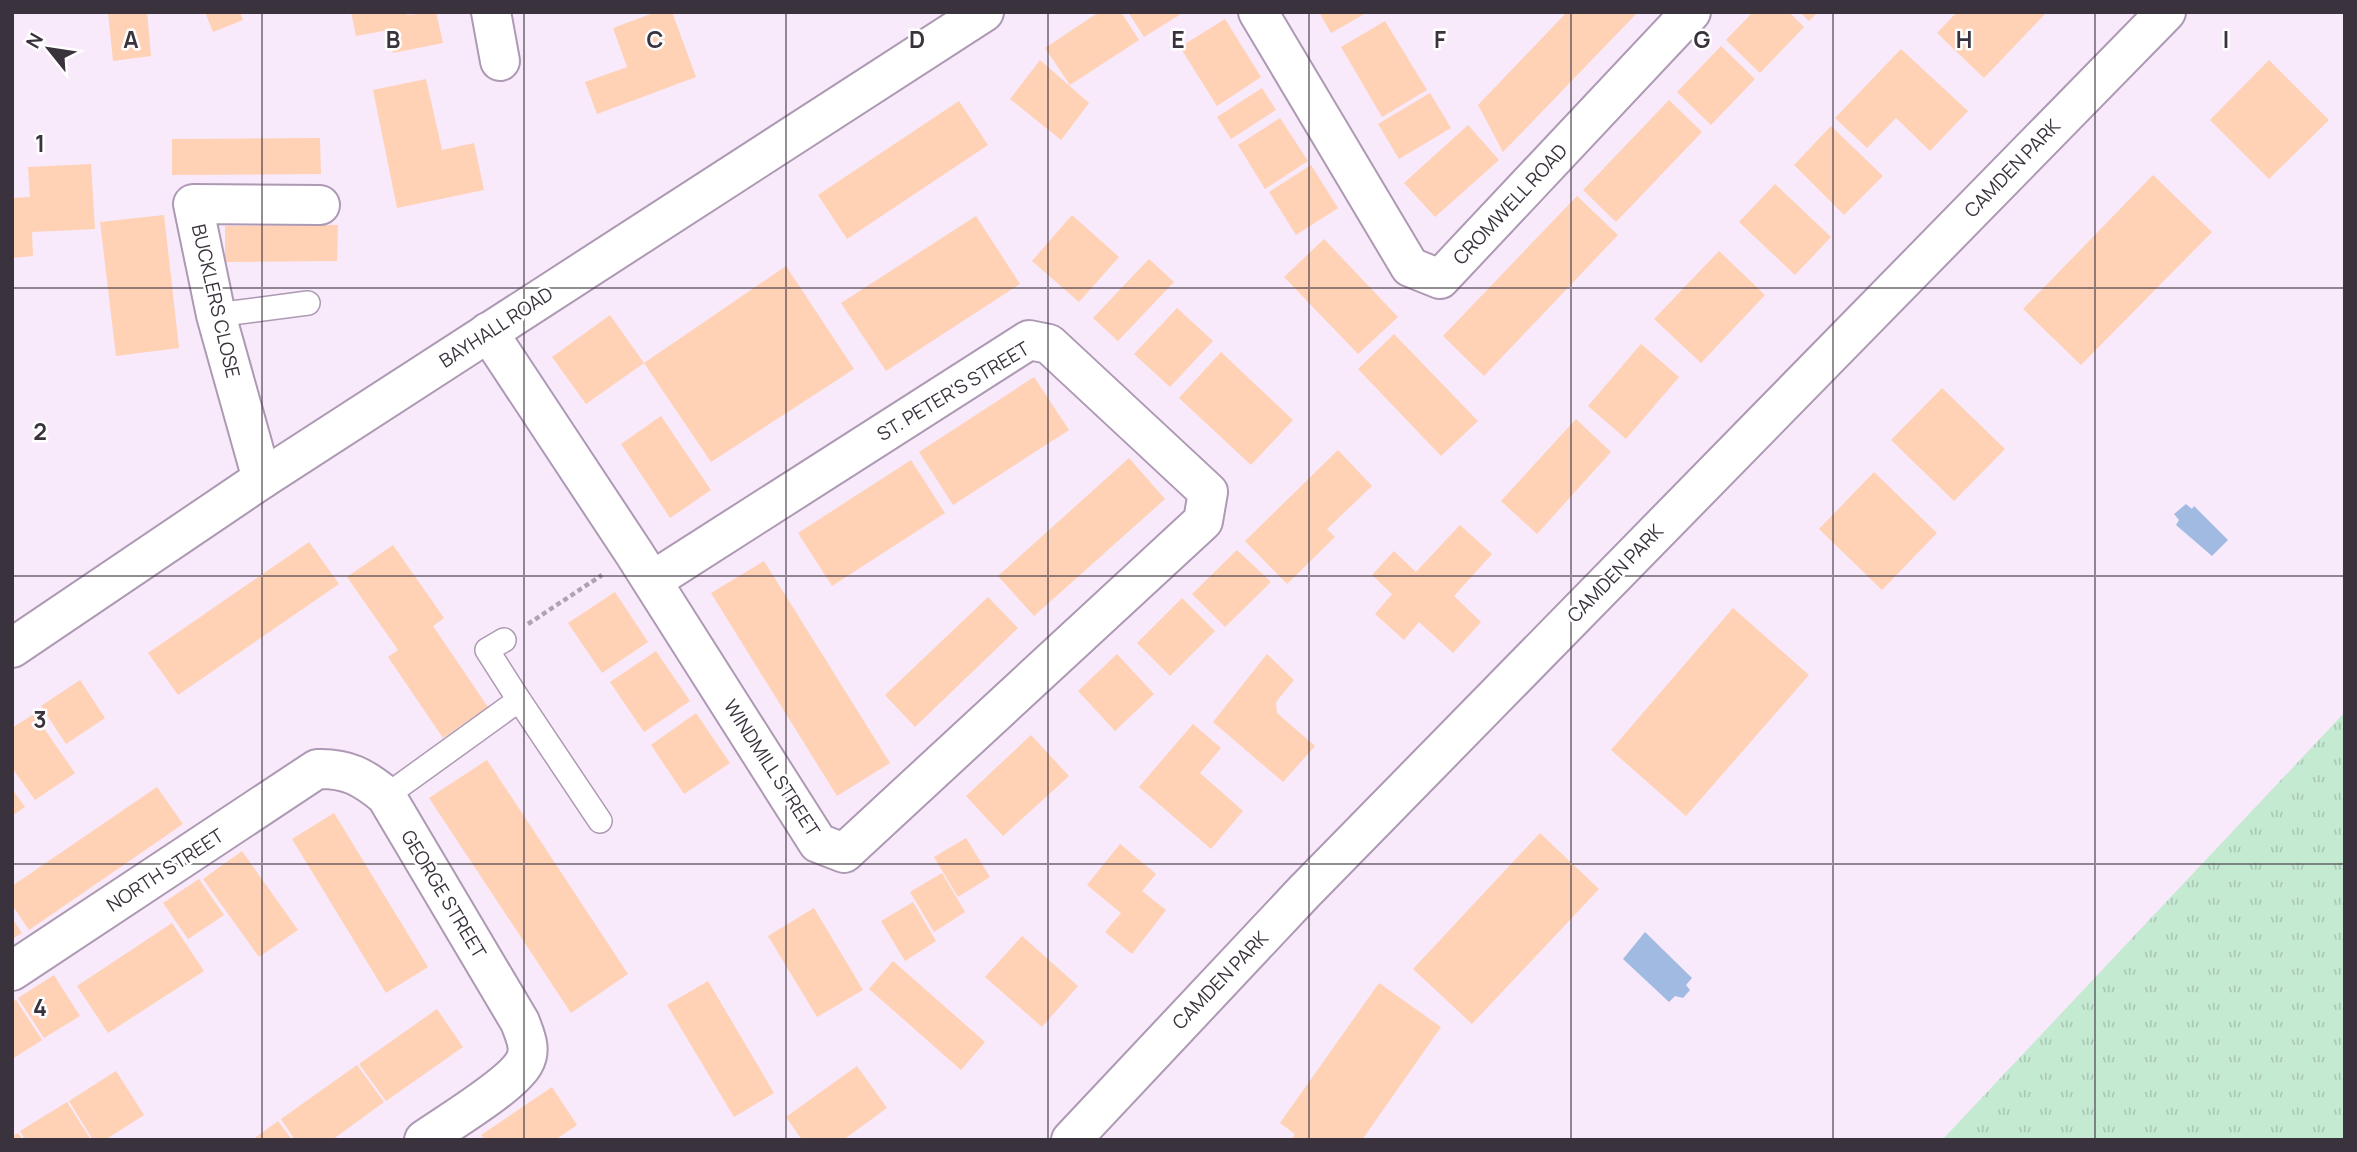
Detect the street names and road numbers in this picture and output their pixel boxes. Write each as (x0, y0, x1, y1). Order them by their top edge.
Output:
street label: CAMDEN PARK (1958, 113, 2066, 223)
street label: CROMWELL ROAD (1447, 138, 1573, 270)
street label: BUCKLERS CLOSE (186, 222, 246, 380)
street label: BAYHALL ROAD (434, 281, 558, 373)
street label: ST. PETER'S STREET (872, 335, 1035, 447)
street label: CAMDEN PARK (1561, 518, 1669, 628)
street label: WINDMILL STREET (718, 694, 826, 842)
street label: NORTH STREET (101, 822, 229, 918)
street label: GEORGE STREET (395, 825, 493, 964)
street label: CAMDEN PARK (1166, 925, 1274, 1035)

